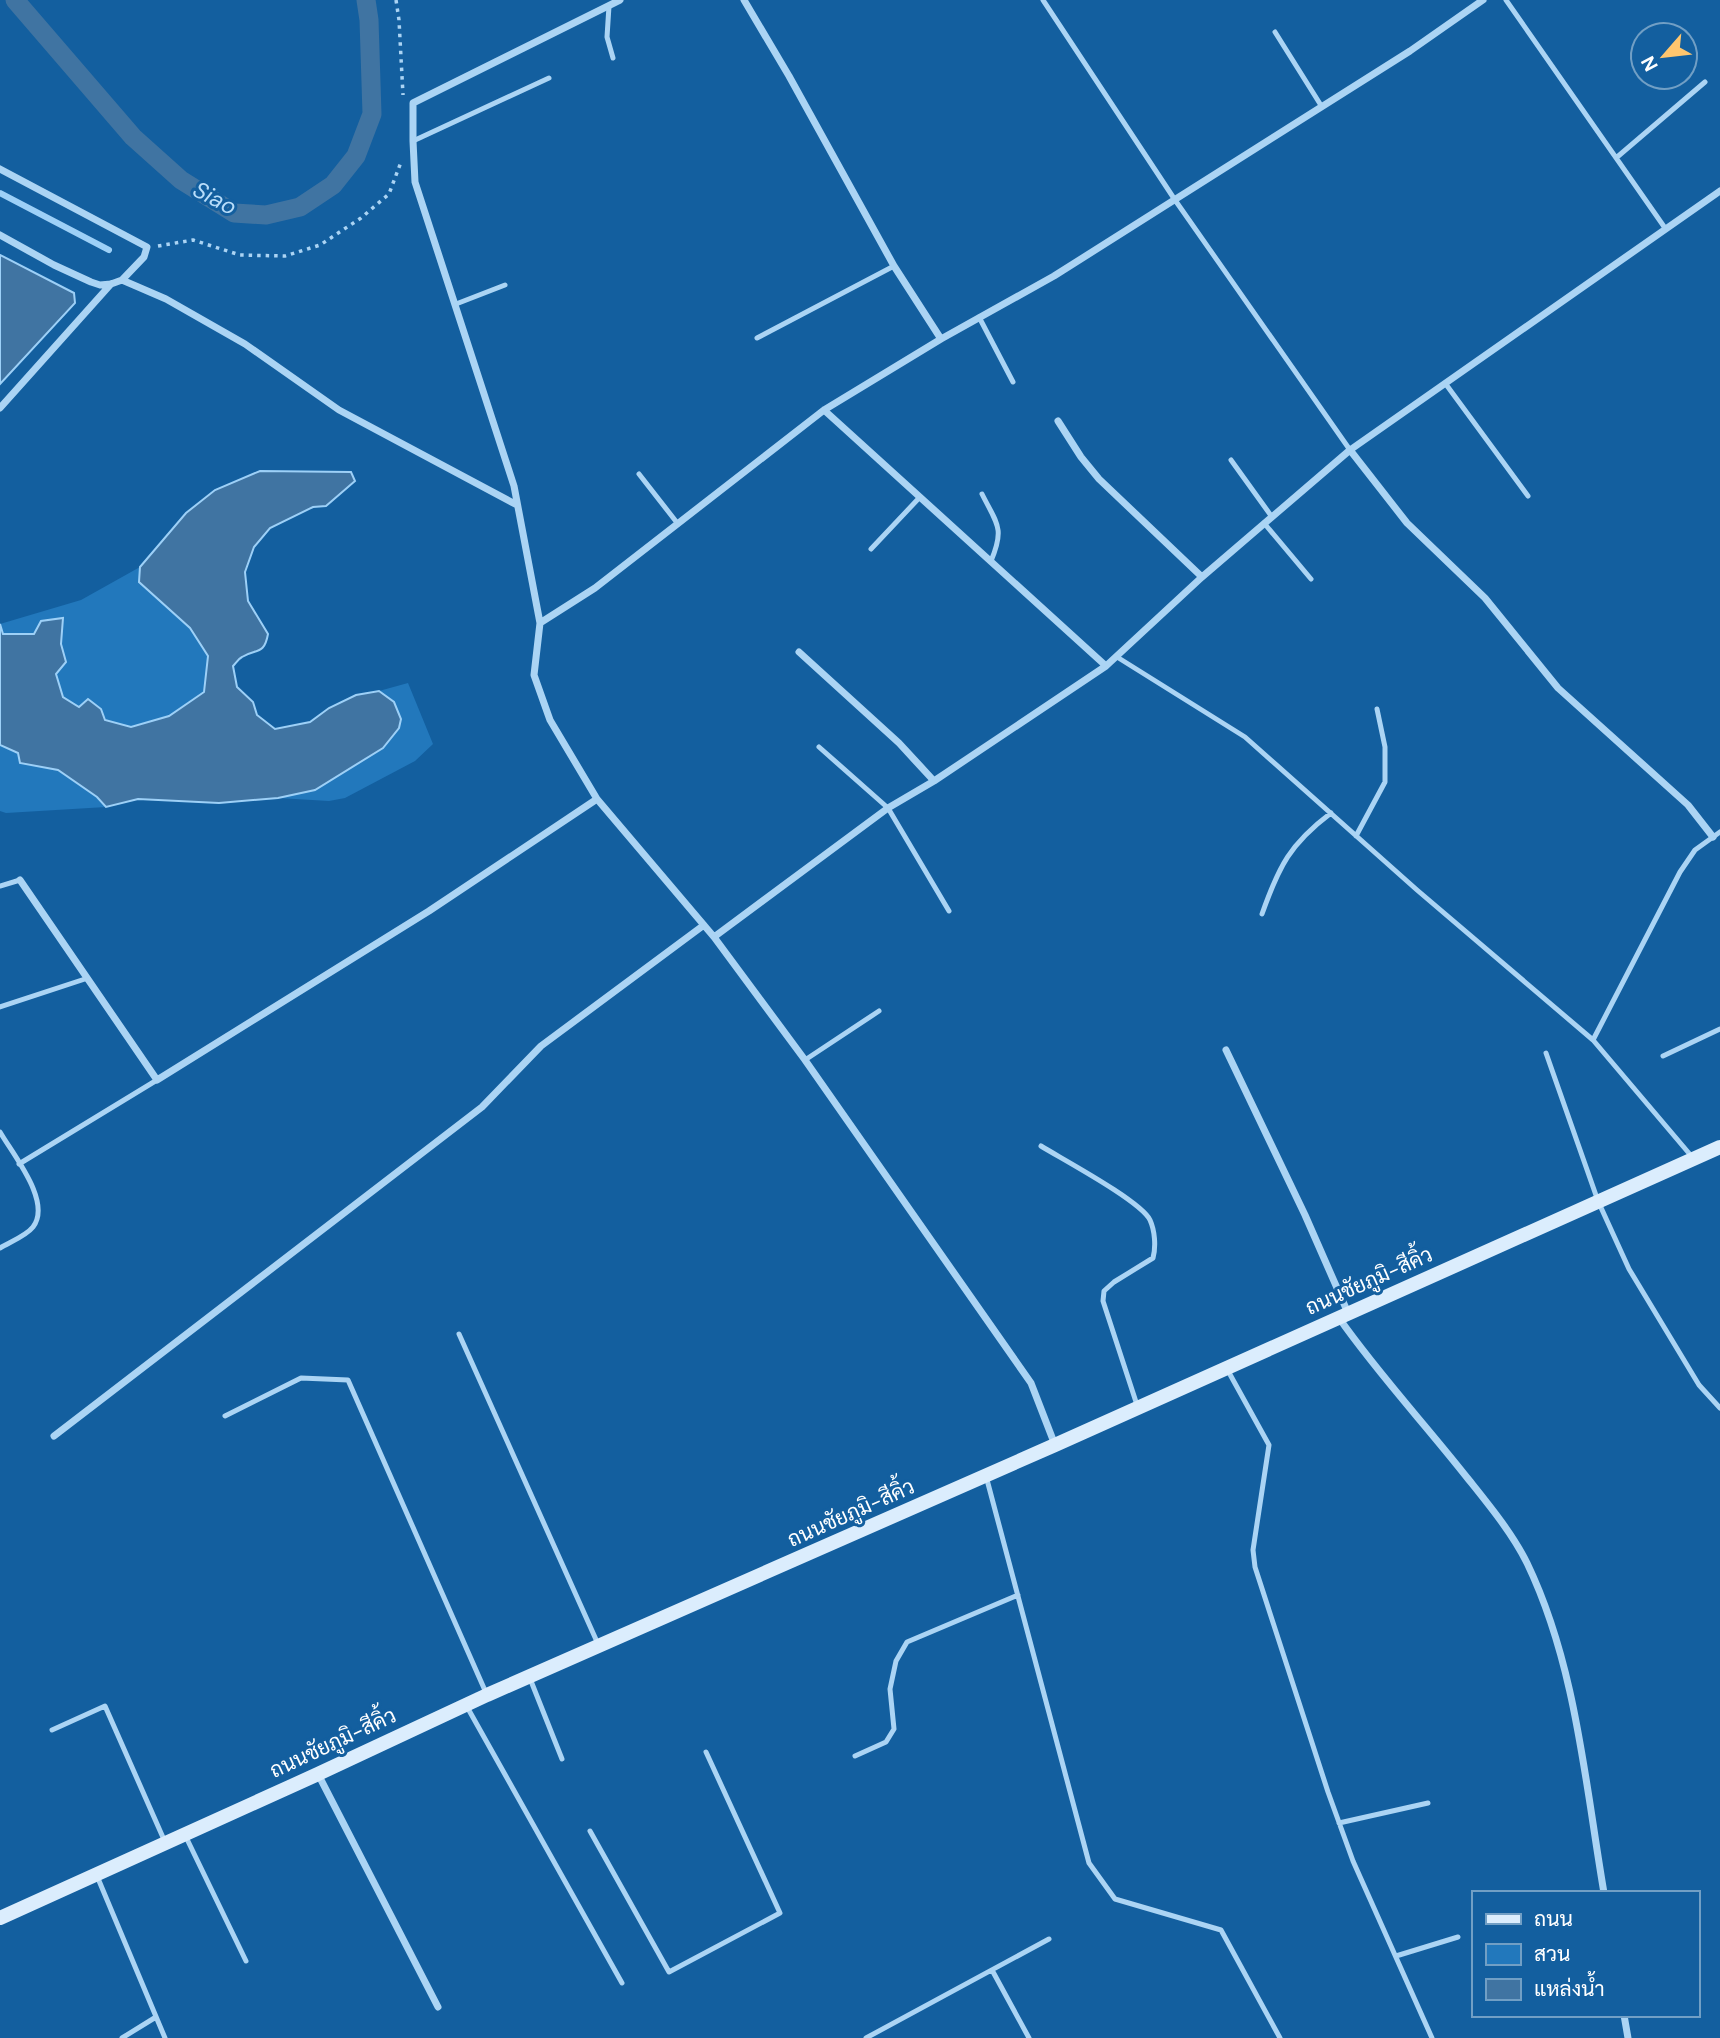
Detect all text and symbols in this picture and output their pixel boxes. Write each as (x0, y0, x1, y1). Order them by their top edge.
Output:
north arrow (1629, 21, 1699, 91)
text: N (1635, 52, 1664, 76)
water label: Siao (188, 174, 242, 222)
street label: ถนนชัยภูมิ-สีคิ้ว (1299, 1236, 1437, 1322)
street label: ถนนชัยภูมิ-สีคิ้ว (781, 1468, 919, 1554)
street label: ถนนชัยภูมิ-สีคิ้ว (263, 1697, 401, 1785)
legend (1472, 1891, 1699, 2017)
text: ถนน (1534, 1905, 1573, 1933)
text: สวน (1534, 1940, 1570, 1968)
text: แหล่งน้ำ (1534, 1971, 1605, 2003)

